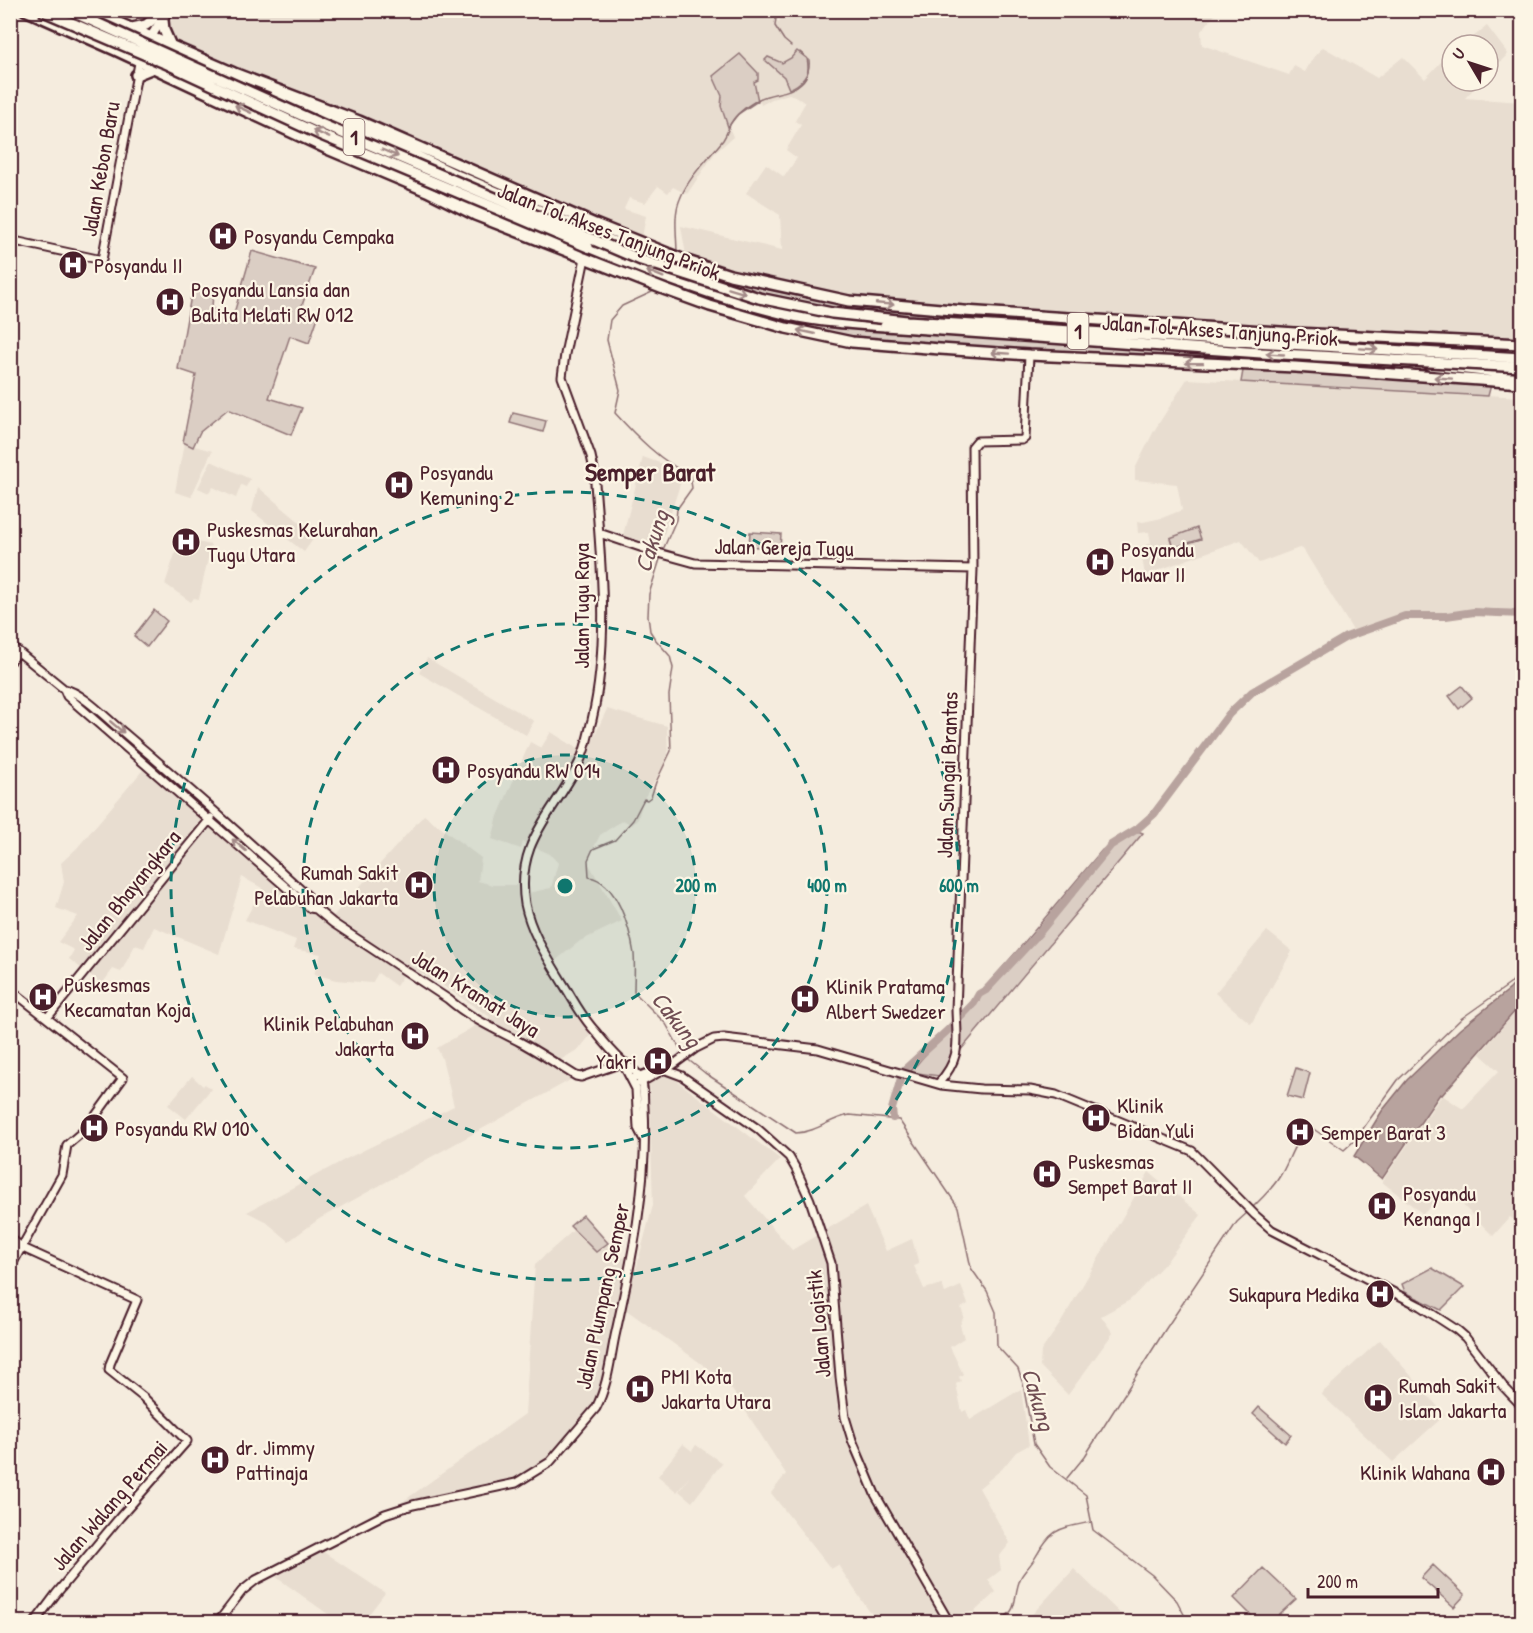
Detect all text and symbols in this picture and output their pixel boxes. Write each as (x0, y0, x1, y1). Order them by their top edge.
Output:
north arrow (1440, 33, 1500, 93)
text: U (1447, 43, 1470, 64)
street label: Jalan Kebon Baru (73, 99, 127, 239)
one-way arrow (234, 103, 252, 115)
road number: 1 (344, 119, 364, 155)
one-way arrow (312, 128, 330, 139)
one-way arrow (381, 148, 399, 159)
street label: Jalan Tol Akses Tanjung Priok (493, 175, 725, 287)
hospital icon: Posyandu Cempaka (207, 220, 239, 252)
place label: Posyandu Cempaka (244, 221, 394, 251)
hospital icon: Posyandu II (57, 249, 89, 281)
place label: Posyandu II (94, 250, 183, 280)
one-way arrow (646, 268, 664, 279)
place label: Posyandu Lansia dan Balita Melati RW 012 (191, 274, 354, 329)
hospital icon: Posyandu Lansia dan Balita Melati RW 012 (154, 286, 186, 318)
one-way arrow (727, 286, 746, 297)
one-way arrow (874, 299, 894, 310)
street label: Jalan Tol Akses Tanjung Priok (1101, 307, 1339, 353)
road number: 1 (1068, 313, 1088, 349)
one-way arrow (797, 326, 816, 337)
one-way arrow (1358, 343, 1378, 354)
one-way arrow (990, 347, 1010, 358)
one-way arrow (1266, 348, 1286, 359)
one-way arrow (1185, 357, 1205, 368)
one-way arrow (1434, 372, 1454, 383)
district label: Semper Barat (585, 454, 716, 490)
place label: Posyandu Kemuning 2 (420, 457, 515, 512)
hospital icon: Posyandu Kemuning 2 (383, 469, 415, 501)
water label: Cakung (626, 505, 677, 577)
place label: Puskesmas Kelurahan Tugu Utara (207, 514, 378, 569)
hospital icon: Puskesmas Kelurahan Tugu Utara (170, 526, 202, 558)
street label: Jalan Gereja Tugu (714, 531, 854, 563)
place label: Posyandu Mawar II (1121, 534, 1194, 589)
street label: Jalan Tugu Raya (566, 543, 596, 669)
hospital icon: Posyandu Mawar II (1084, 546, 1116, 578)
street label: Jalan Sungai Brantas (929, 691, 965, 859)
one-way arrow (109, 721, 125, 734)
hospital icon: Posyandu RW 014 (430, 754, 462, 786)
place label: Posyandu RW 014 (467, 755, 600, 785)
street label: Jalan Bhayangkara (71, 823, 187, 957)
one-way arrow (232, 838, 247, 852)
place label: Rumah Sakit Pelabuhan Jakarta (254, 857, 398, 912)
hospital icon: Rumah Sakit Pelabuhan Jakarta (403, 869, 435, 901)
text: 200 m (676, 873, 716, 898)
text: 400 m (807, 873, 847, 898)
text: 600 m (939, 873, 979, 898)
centre of rings (555, 876, 575, 896)
street label: Jalan Kramat Jaya (406, 942, 546, 1045)
place label: Puskesmas Kecamatan Koja (64, 969, 191, 1024)
place label: Klinik Pratama Albert Swedzer (826, 971, 946, 1026)
hospital icon: Puskesmas Kecamatan Koja (27, 981, 59, 1013)
hospital icon: Klinik Pratama Albert Swedzer (789, 983, 821, 1015)
water label: Cakung (644, 984, 710, 1056)
place label: Klinik Pelabuhan Jakarta (263, 1008, 394, 1063)
hospital icon: Klinik Pelabuhan Jakarta (399, 1020, 431, 1052)
hospital icon: Yakri (642, 1045, 674, 1077)
place label: Yakri (596, 1046, 637, 1076)
place label: Klinik Bidan Yuli (1117, 1090, 1195, 1145)
hospital icon: Klinik Bidan Yuli (1080, 1102, 1112, 1134)
hospital icon: Posyandu RW 010 (78, 1112, 110, 1144)
place label: Posyandu RW 010 (115, 1113, 250, 1143)
hospital icon: Semper Barat 3 (1284, 1116, 1316, 1148)
place label: Semper Barat 3 (1321, 1117, 1446, 1147)
place label: Puskesmas Sempet Barat II (1068, 1146, 1192, 1201)
hospital icon: Puskesmas Sempet Barat II (1031, 1158, 1063, 1190)
place label: Posyandu Kenanga I (1403, 1178, 1480, 1233)
hospital icon: Posyandu Kenanga I (1366, 1190, 1398, 1222)
street label: Jalan Plumpang Semper (568, 1200, 637, 1392)
street label: Jalan Logistik (798, 1269, 838, 1379)
hospital icon: Sukapura Medika (1364, 1278, 1396, 1310)
place label: Sukapura Medika (1229, 1279, 1359, 1309)
place label: PMI Kota Jakarta Utara (661, 1361, 771, 1416)
water label: Cakung (1014, 1364, 1064, 1436)
place label: Rumah Sakit Islam Jakarta (1399, 1370, 1507, 1425)
hospital icon: PMI Kota Jakarta Utara (624, 1373, 656, 1405)
hospital icon: Rumah Sakit Islam Jakarta (1362, 1382, 1394, 1414)
place label: dr. Jimmy Pattinaja (236, 1432, 315, 1487)
street label: Jalan Walang Permai (44, 1433, 174, 1577)
hospital icon: dr. Jimmy Pattinaja (199, 1444, 231, 1476)
hospital icon: Klinik Wahana (1475, 1456, 1507, 1488)
place label: Klinik Wahana (1360, 1457, 1470, 1487)
scale bar (1308, 1561, 1438, 1599)
text: 200 m (1317, 1569, 1358, 1594)

